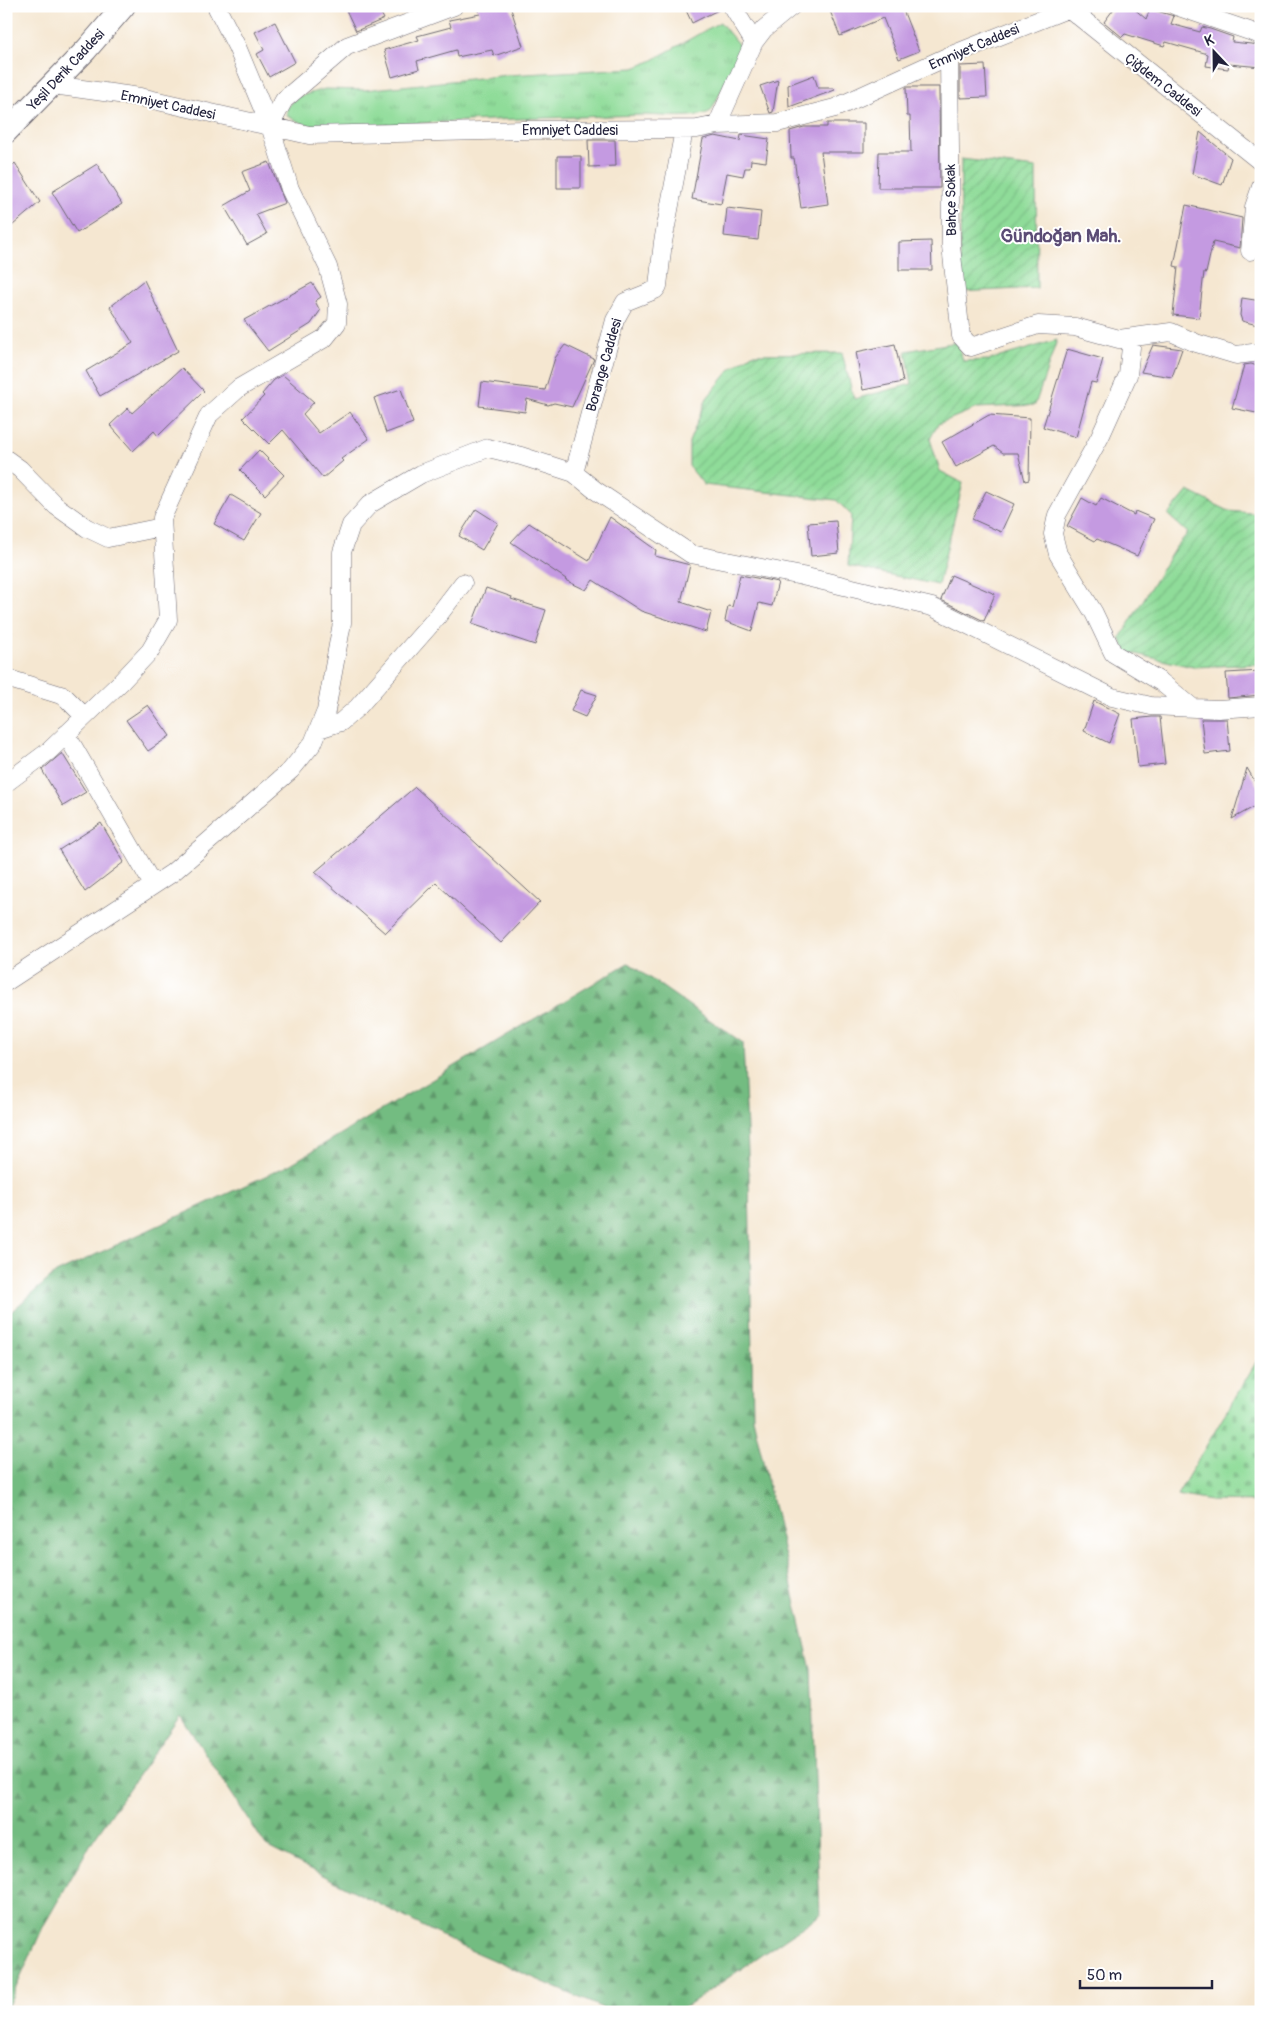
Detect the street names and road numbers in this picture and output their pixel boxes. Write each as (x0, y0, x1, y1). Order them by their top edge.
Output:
street label: Emniyet Caddesi (926, 20, 1022, 74)
street label: Yeşil Derik Caddesi (23, 25, 108, 115)
street label: Çiğdem Caddesi (1121, 50, 1205, 120)
street label: Emniyet Caddesi (119, 87, 217, 123)
street label: Emniyet Caddesi (522, 122, 619, 139)
street label: Bahçe Sokak (942, 164, 960, 236)
street label: Borange Caddesi (583, 316, 626, 414)

